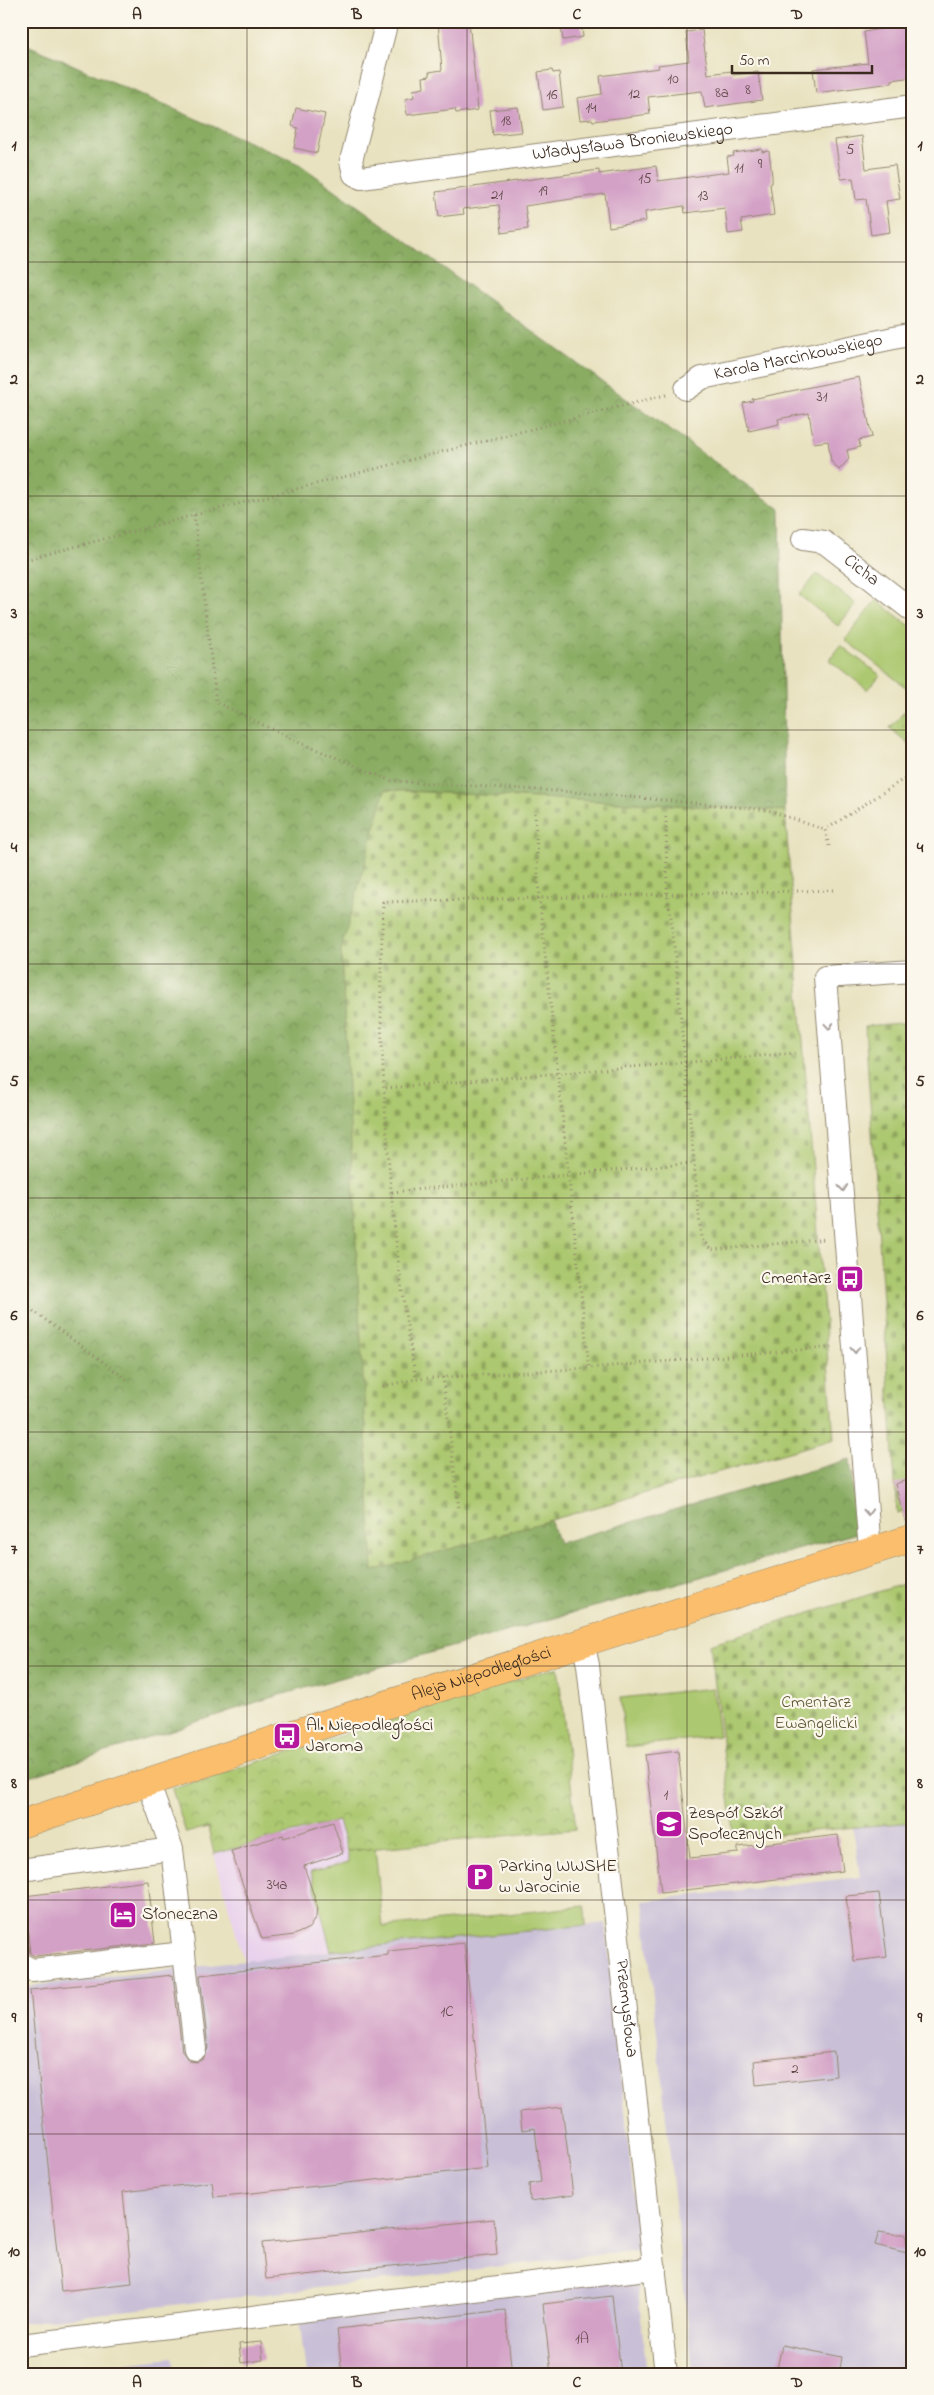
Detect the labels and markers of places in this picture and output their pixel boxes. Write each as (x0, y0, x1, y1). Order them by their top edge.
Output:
bus stop icon: Cmentarz (835, 1264, 865, 1294)
place label: Cmentarz (761, 1266, 831, 1292)
place label: Al. Niepodległości Jaroma (306, 1713, 433, 1760)
bus stop icon: Al. Niepodległości Jaroma (272, 1721, 302, 1751)
place label: Zespół Szkół Społecznych (688, 1801, 783, 1848)
school or university icon: Zespół Szkół Społecznych (654, 1809, 684, 1839)
place label: Parking WWSHE w Jarocinie (499, 1854, 617, 1901)
parking icon: Parking WWSHE w Jarocinie (465, 1862, 495, 1892)
hotel icon: Słoneczna (108, 1900, 138, 1930)
place label: Słoneczna (142, 1902, 218, 1928)

